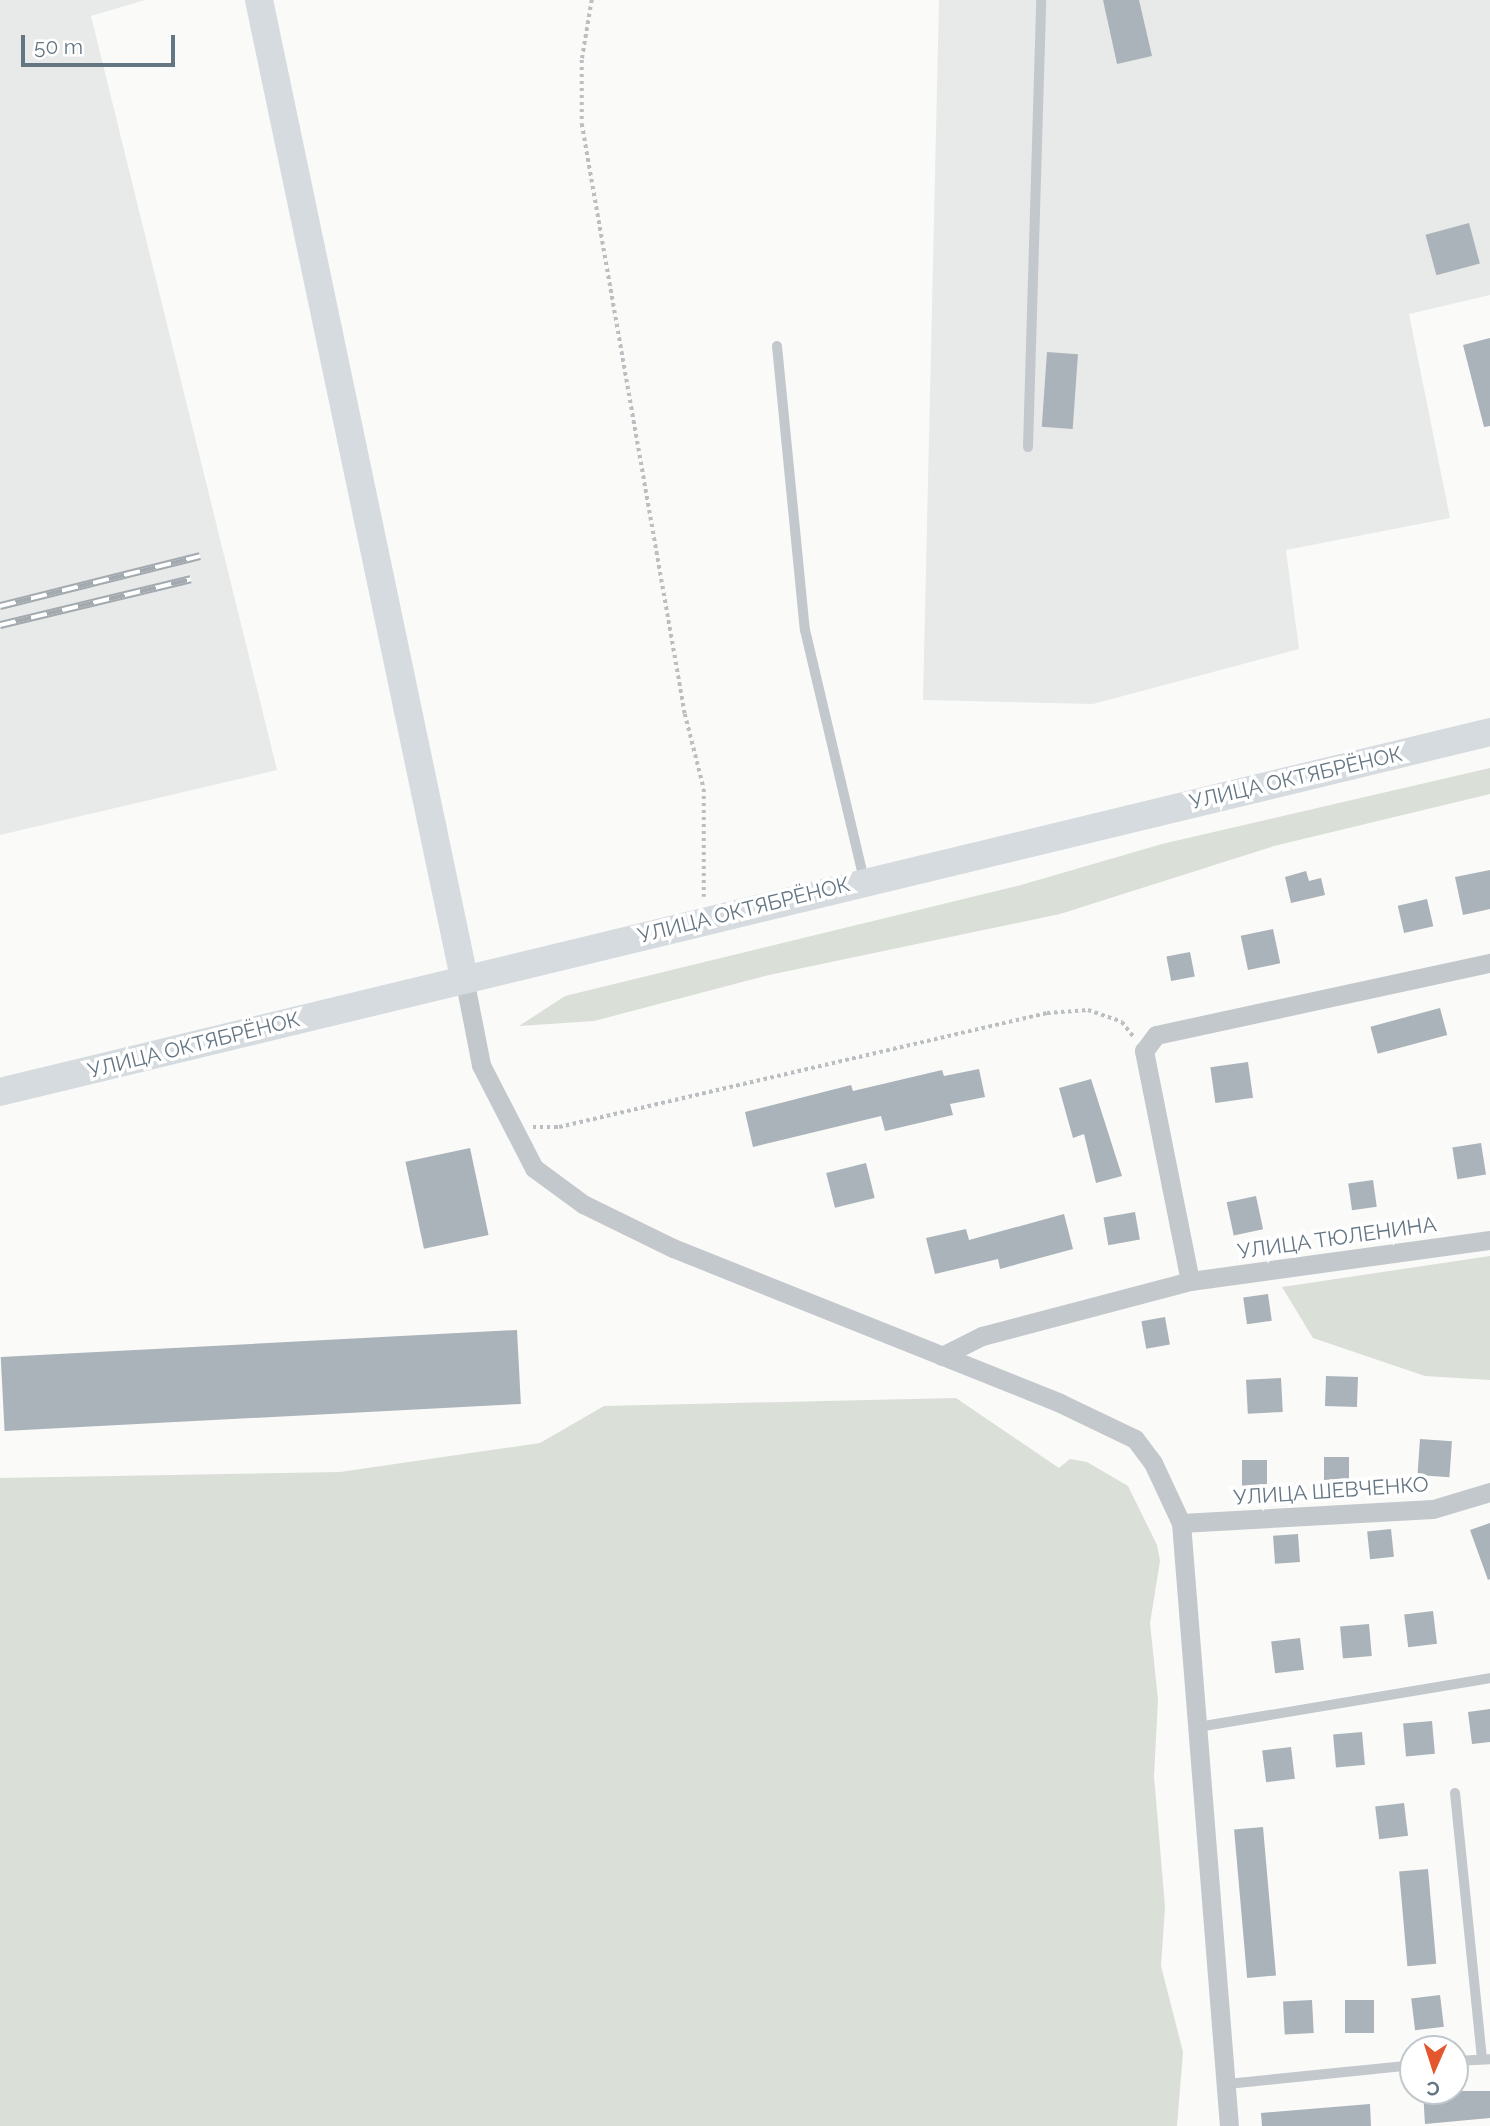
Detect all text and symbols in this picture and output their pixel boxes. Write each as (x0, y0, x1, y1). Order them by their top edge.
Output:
scale bar (24, 21, 178, 65)
text: 50 m (34, 34, 83, 59)
street label: УЛИЦА ОКТЯБРЁНОК (1187, 741, 1405, 815)
street label: УЛИЦА ОКТЯБРЁНОК (635, 871, 853, 949)
street label: УЛИЦА ОКТЯБРЁНОК (85, 1006, 303, 1084)
street label: УЛИЦА ТЮЛЕНИНА (1235, 1211, 1439, 1265)
street label: УЛИЦА ШЕВЧЕНКО (1232, 1472, 1430, 1510)
north arrow (1399, 2035, 1469, 2105)
text: С (1426, 2078, 1440, 2100)

